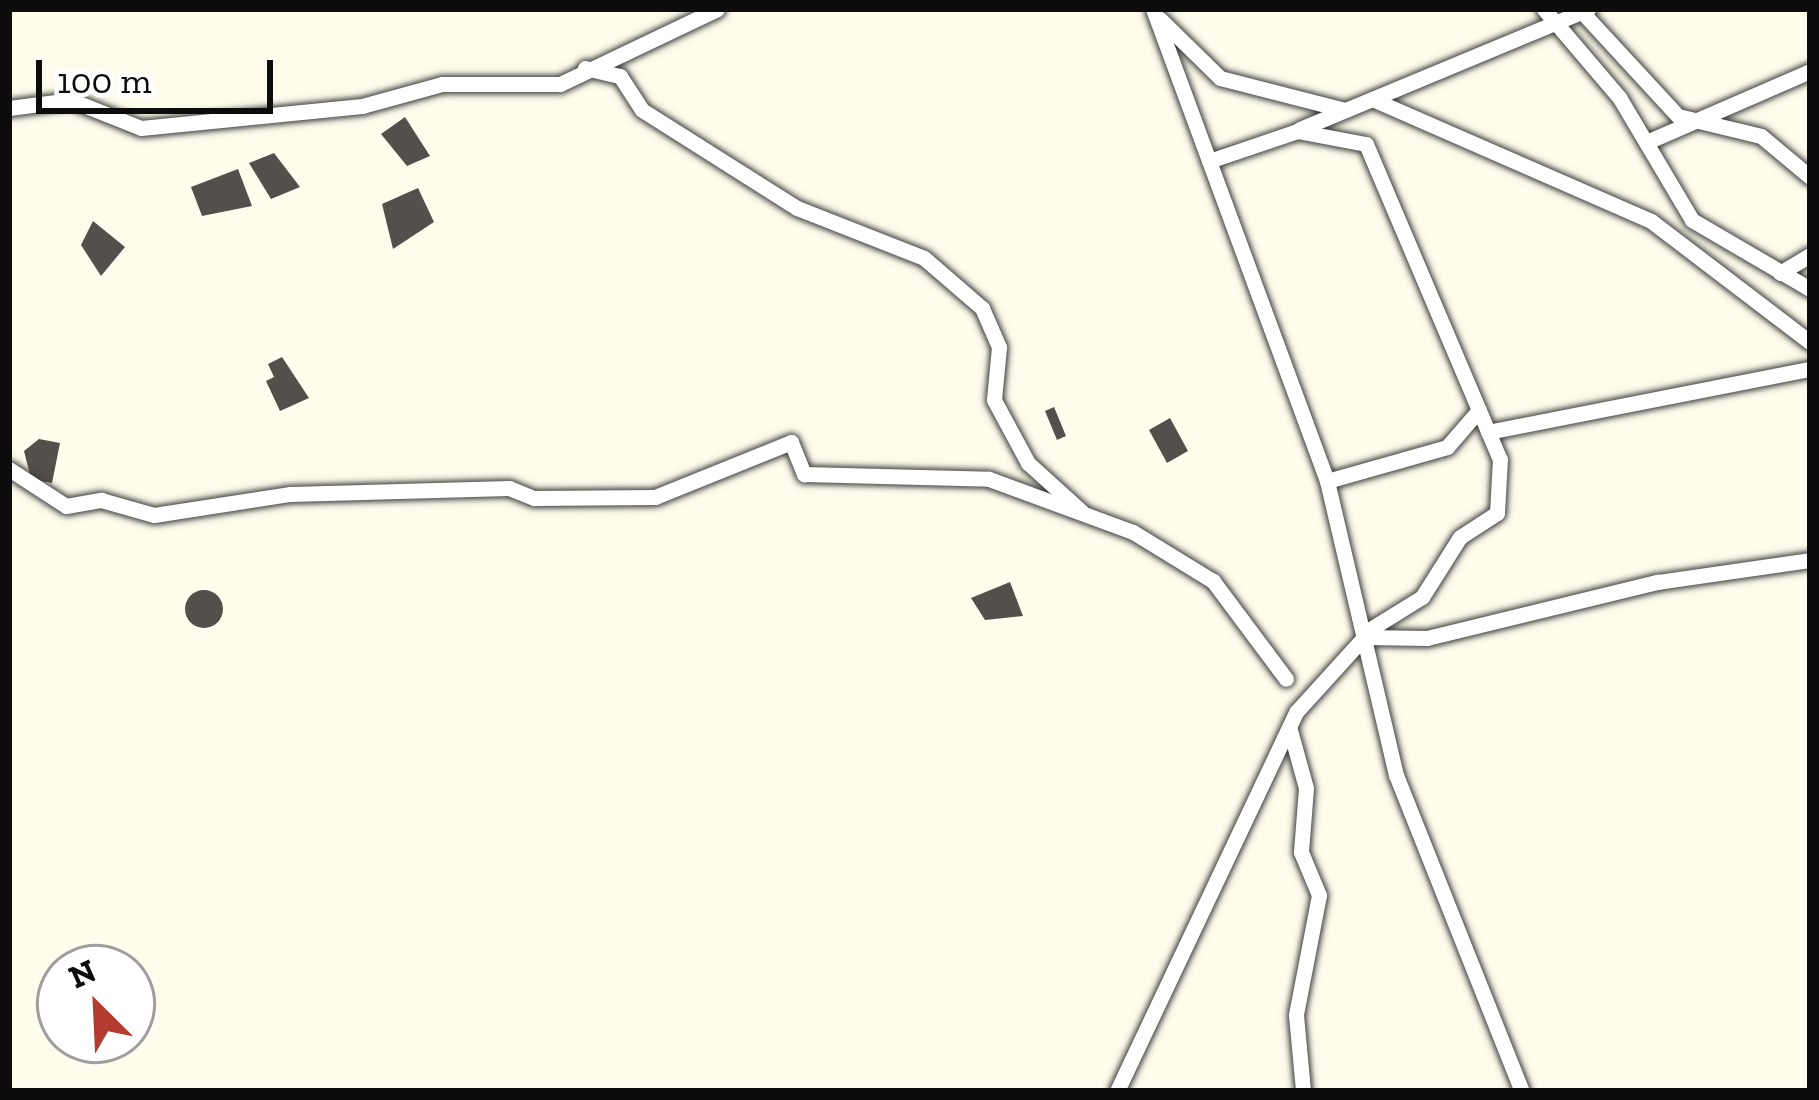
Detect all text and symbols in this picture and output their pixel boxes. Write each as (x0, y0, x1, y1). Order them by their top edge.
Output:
scale bar (42, 36, 279, 110)
text: 100 m (57, 59, 152, 102)
north arrow (36, 944, 156, 1064)
text: N (63, 950, 102, 996)

